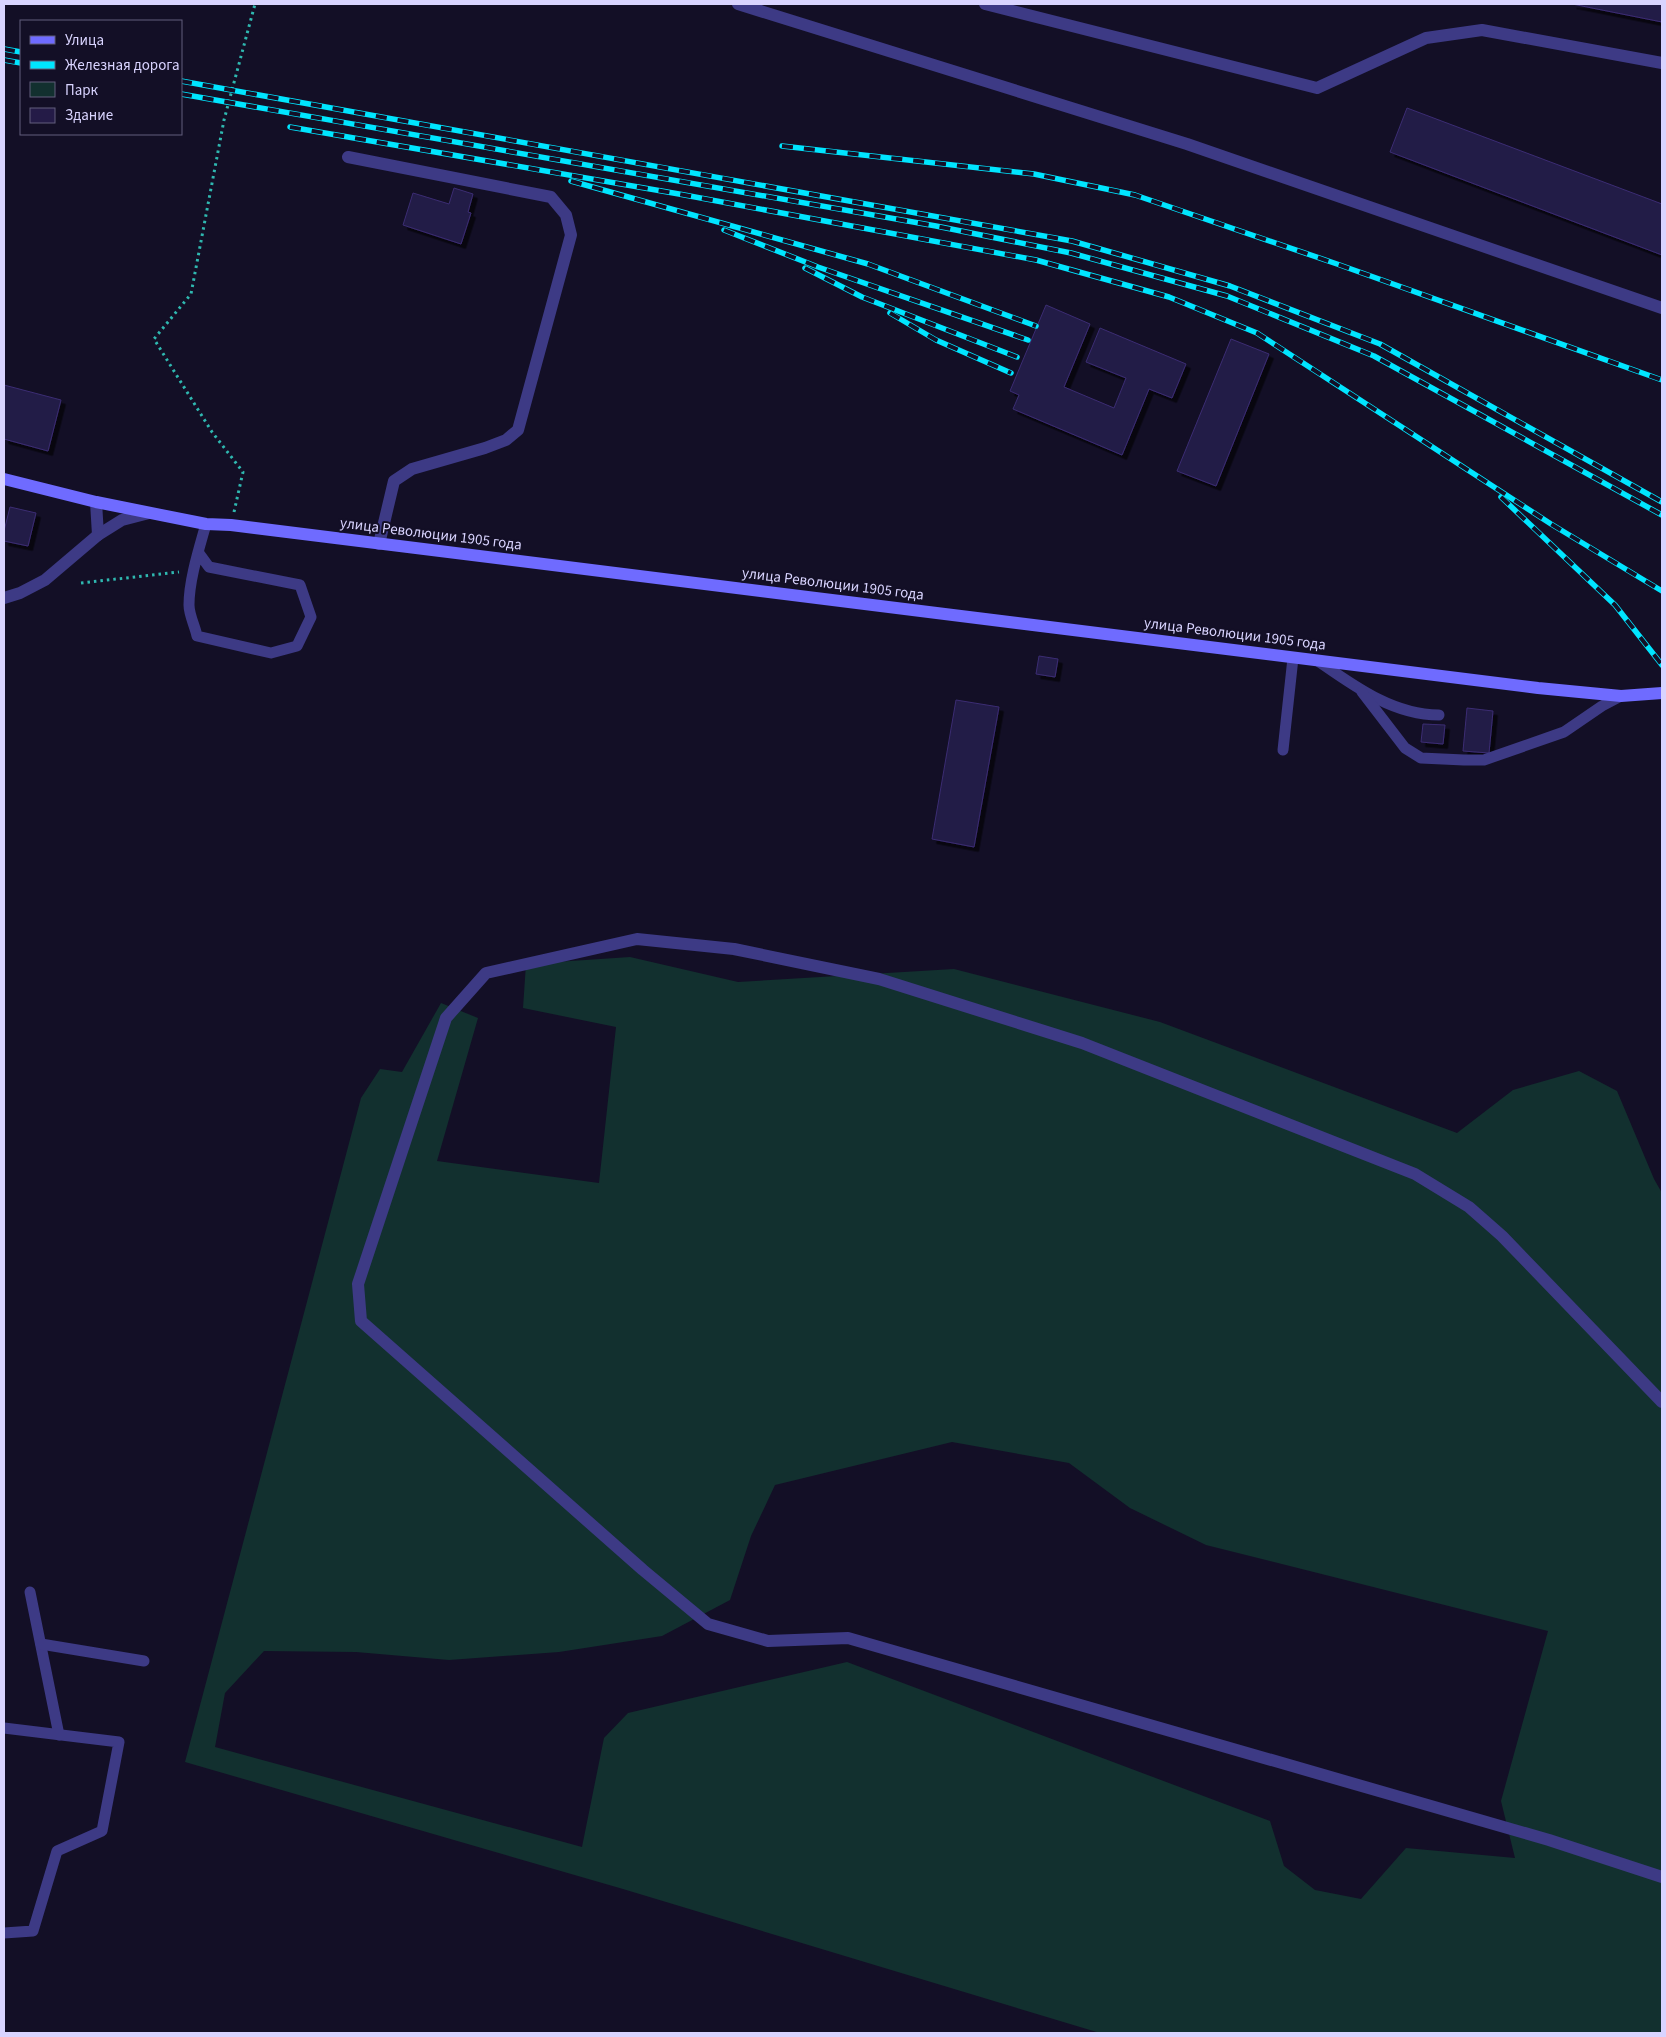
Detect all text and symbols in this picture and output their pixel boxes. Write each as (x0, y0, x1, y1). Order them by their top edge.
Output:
legend (20, 20, 182, 135)
text: Улица (65, 30, 104, 51)
text: Железная дорога (65, 55, 180, 76)
text: Парк (65, 80, 99, 101)
text: Здание (65, 105, 113, 126)
street label: улица Революции 1905 года (339, 512, 523, 556)
street label: улица Революции 1905 года (741, 562, 925, 606)
street label: улица Революции 1905 года (1143, 612, 1327, 656)

